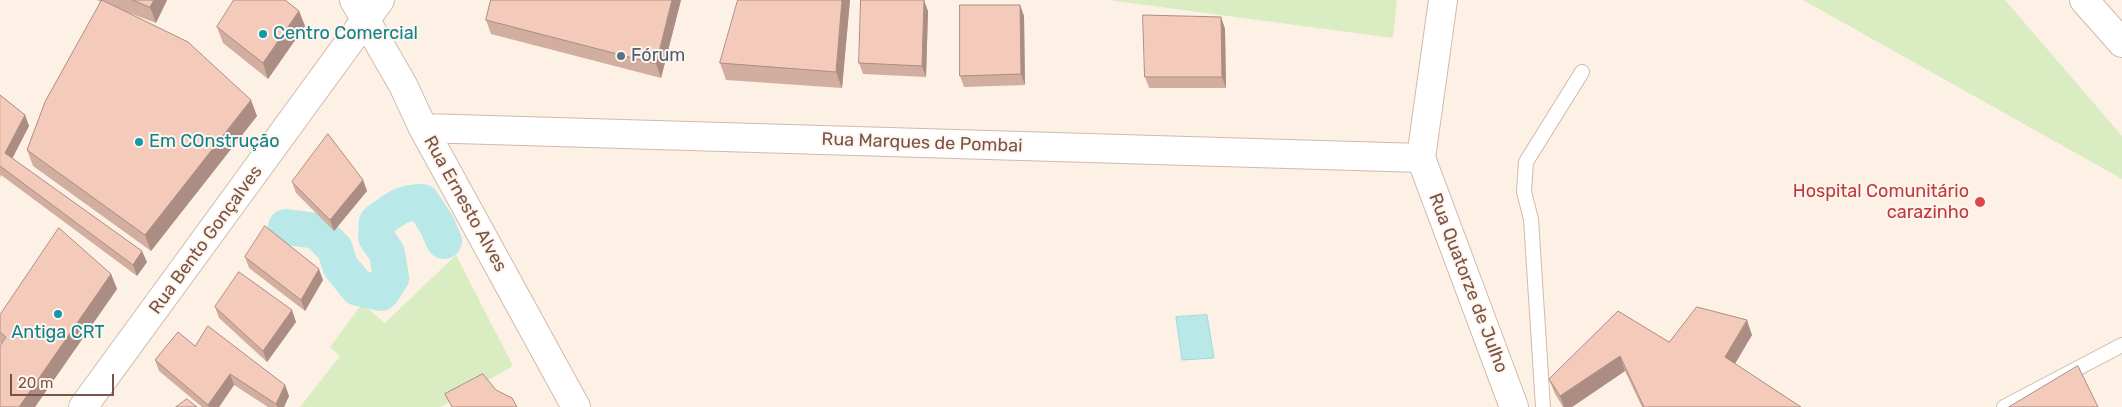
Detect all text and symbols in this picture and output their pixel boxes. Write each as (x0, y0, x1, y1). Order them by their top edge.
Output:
place label: Centro Comercial (273, 23, 418, 45)
marker: Centro Comercial (257, 28, 269, 40)
place label: Fórum (631, 45, 685, 67)
marker: Fórum (615, 50, 627, 62)
street label: Rua Marques de Pombai (821, 129, 1023, 157)
place label: Em COnstrução (149, 131, 279, 153)
street label: Rua Ernesto Alves (419, 132, 511, 276)
marker: Em COnstrução (133, 136, 145, 148)
street label: Rua Bento Gonçalves (145, 162, 267, 318)
place label: Hospital Comunitário carazinho (1793, 181, 1969, 223)
street label: Rua Quatorze de Julho (1424, 190, 1512, 376)
marker: Hospital Comunitário carazinho (1973, 195, 1987, 209)
marker: Antiga CRT (52, 308, 64, 320)
place label: Antiga CRT (11, 322, 105, 344)
scale bar (12, 364, 116, 396)
text: 20 m (18, 374, 53, 392)

